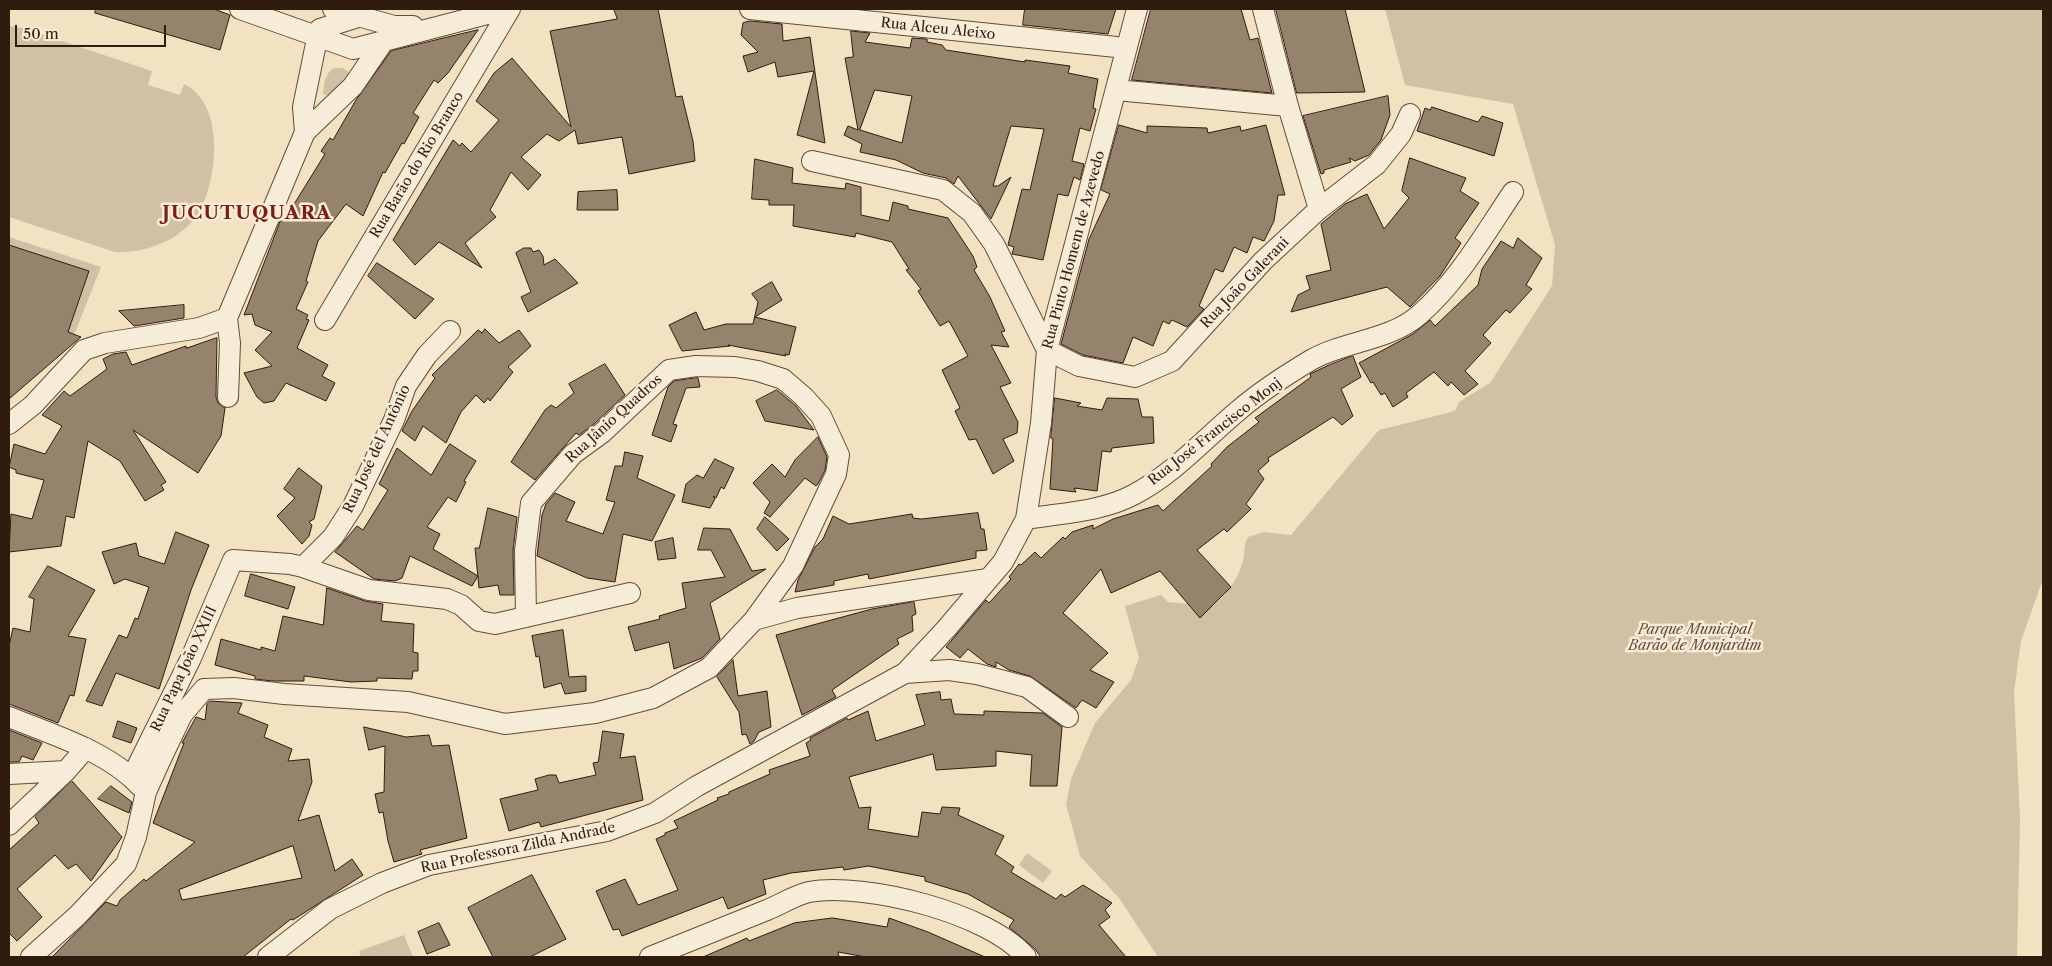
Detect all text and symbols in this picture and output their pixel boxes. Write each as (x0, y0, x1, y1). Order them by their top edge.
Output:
scale bar (18, 15, 169, 47)
street label: Rua Alceu Aleixo (880, 15, 996, 43)
text: 50 m (23, 24, 59, 43)
street label: Rua Barão do Rio Branco (367, 89, 467, 241)
street label: Rua Pinto Homem de Azevedo (1039, 149, 1109, 351)
district label: JUCUTUQUARA (161, 203, 333, 225)
street label: Rua João Galerani (1197, 234, 1293, 332)
street label: Rua Jânio Quadros (562, 371, 666, 467)
street label: Rua José Francisco Monj (1145, 375, 1285, 489)
street label: Rua José del Antônio (340, 382, 414, 516)
street label: Rua Papa João XXIII (147, 603, 221, 735)
park label: Parque Municipal Barão de Monjardim (1628, 622, 1762, 654)
street label: Rua Professora Zilda Andrade (419, 819, 617, 877)

